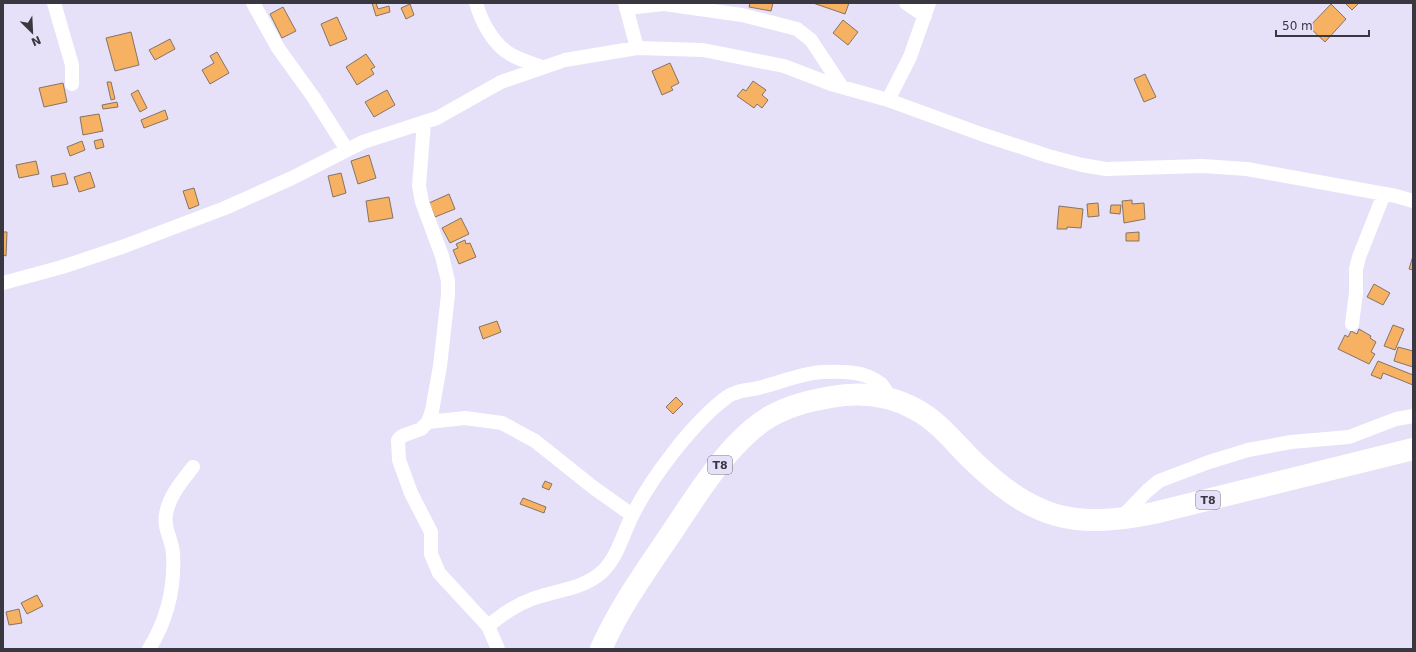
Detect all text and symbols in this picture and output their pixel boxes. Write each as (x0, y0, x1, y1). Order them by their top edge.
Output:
north arrow (12, 12, 52, 52)
scale bar (1276, 12, 1369, 38)
text: 50 m (1282, 19, 1313, 33)
text: N (29, 33, 43, 48)
road number: T8 (708, 456, 732, 474)
road number: T8 (1196, 491, 1220, 509)

